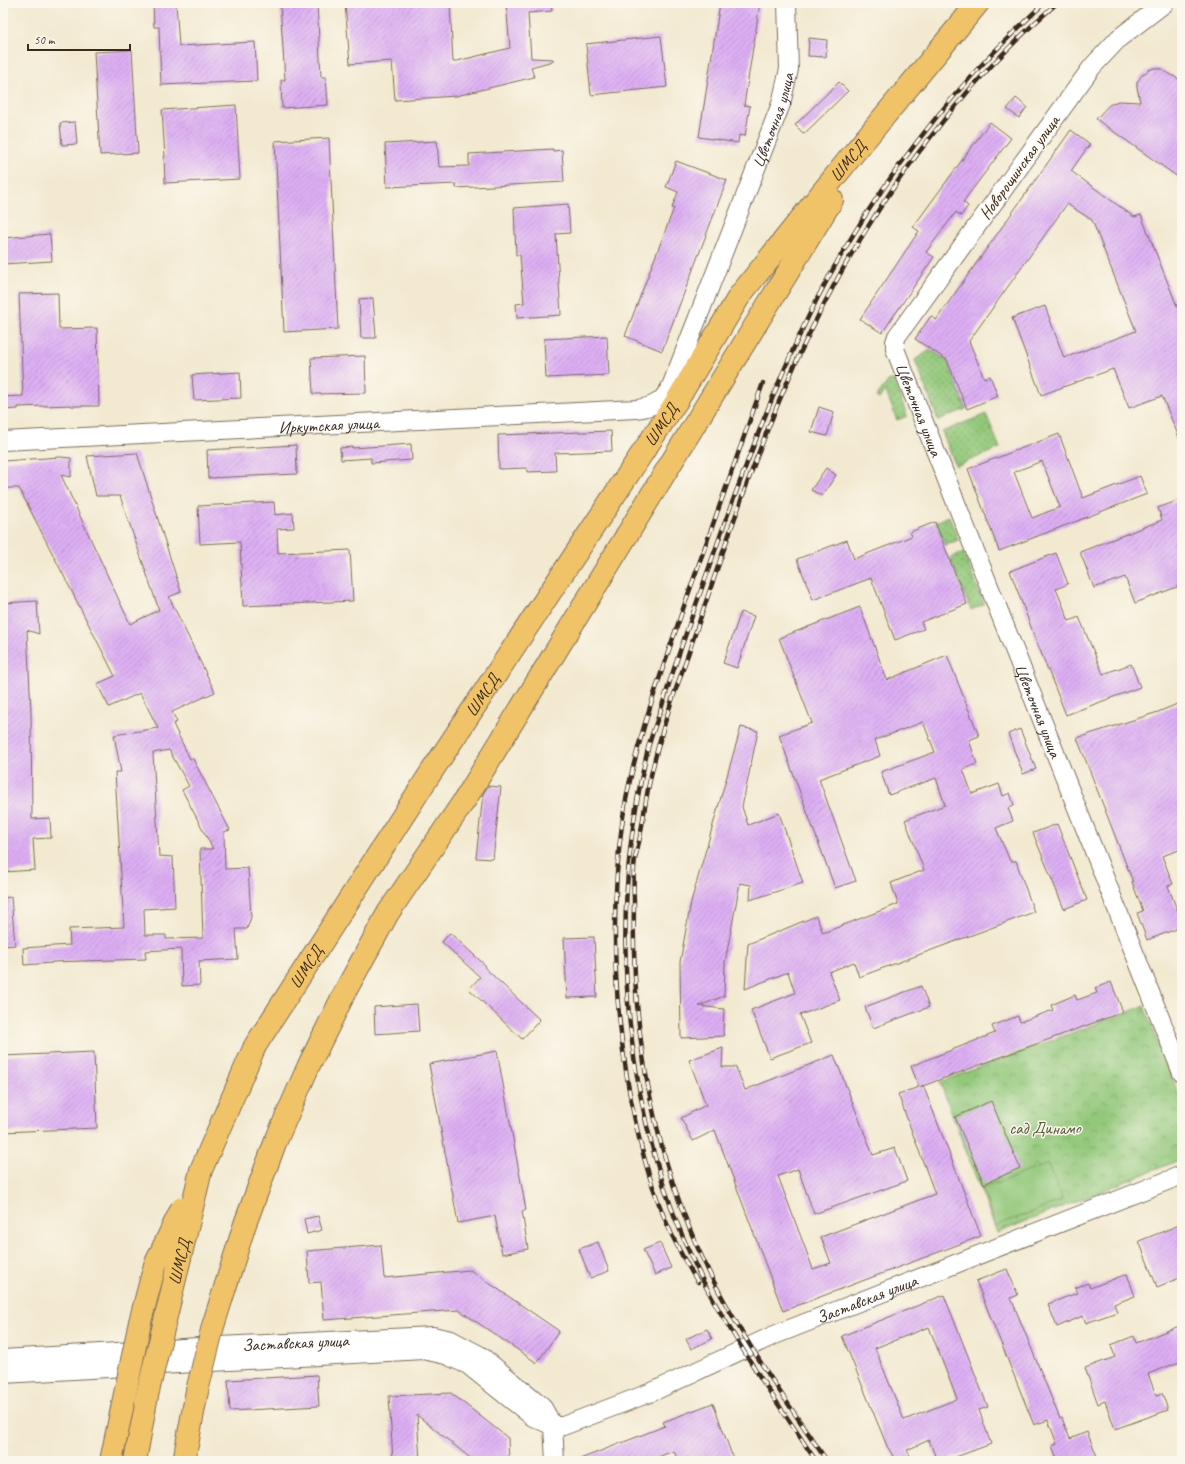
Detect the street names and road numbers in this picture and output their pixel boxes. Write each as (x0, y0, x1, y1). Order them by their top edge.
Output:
street label: Цветочная улица (747, 69, 799, 171)
street label: Новорощинская улица (975, 109, 1065, 223)
street label: ШМСД (825, 135, 872, 186)
street label: Цветочная улица (890, 360, 947, 461)
street label: ШМСД (640, 399, 684, 450)
street label: Иркутская улица (278, 412, 381, 438)
street label: Цветочная улица (1010, 661, 1066, 762)
street label: ШМСД (461, 669, 505, 721)
street label: ШМСД (285, 941, 329, 992)
street label: ШМСД (164, 1235, 196, 1287)
street label: Заставская улица (813, 1269, 922, 1329)
street label: Заставская улица (242, 1330, 351, 1356)

